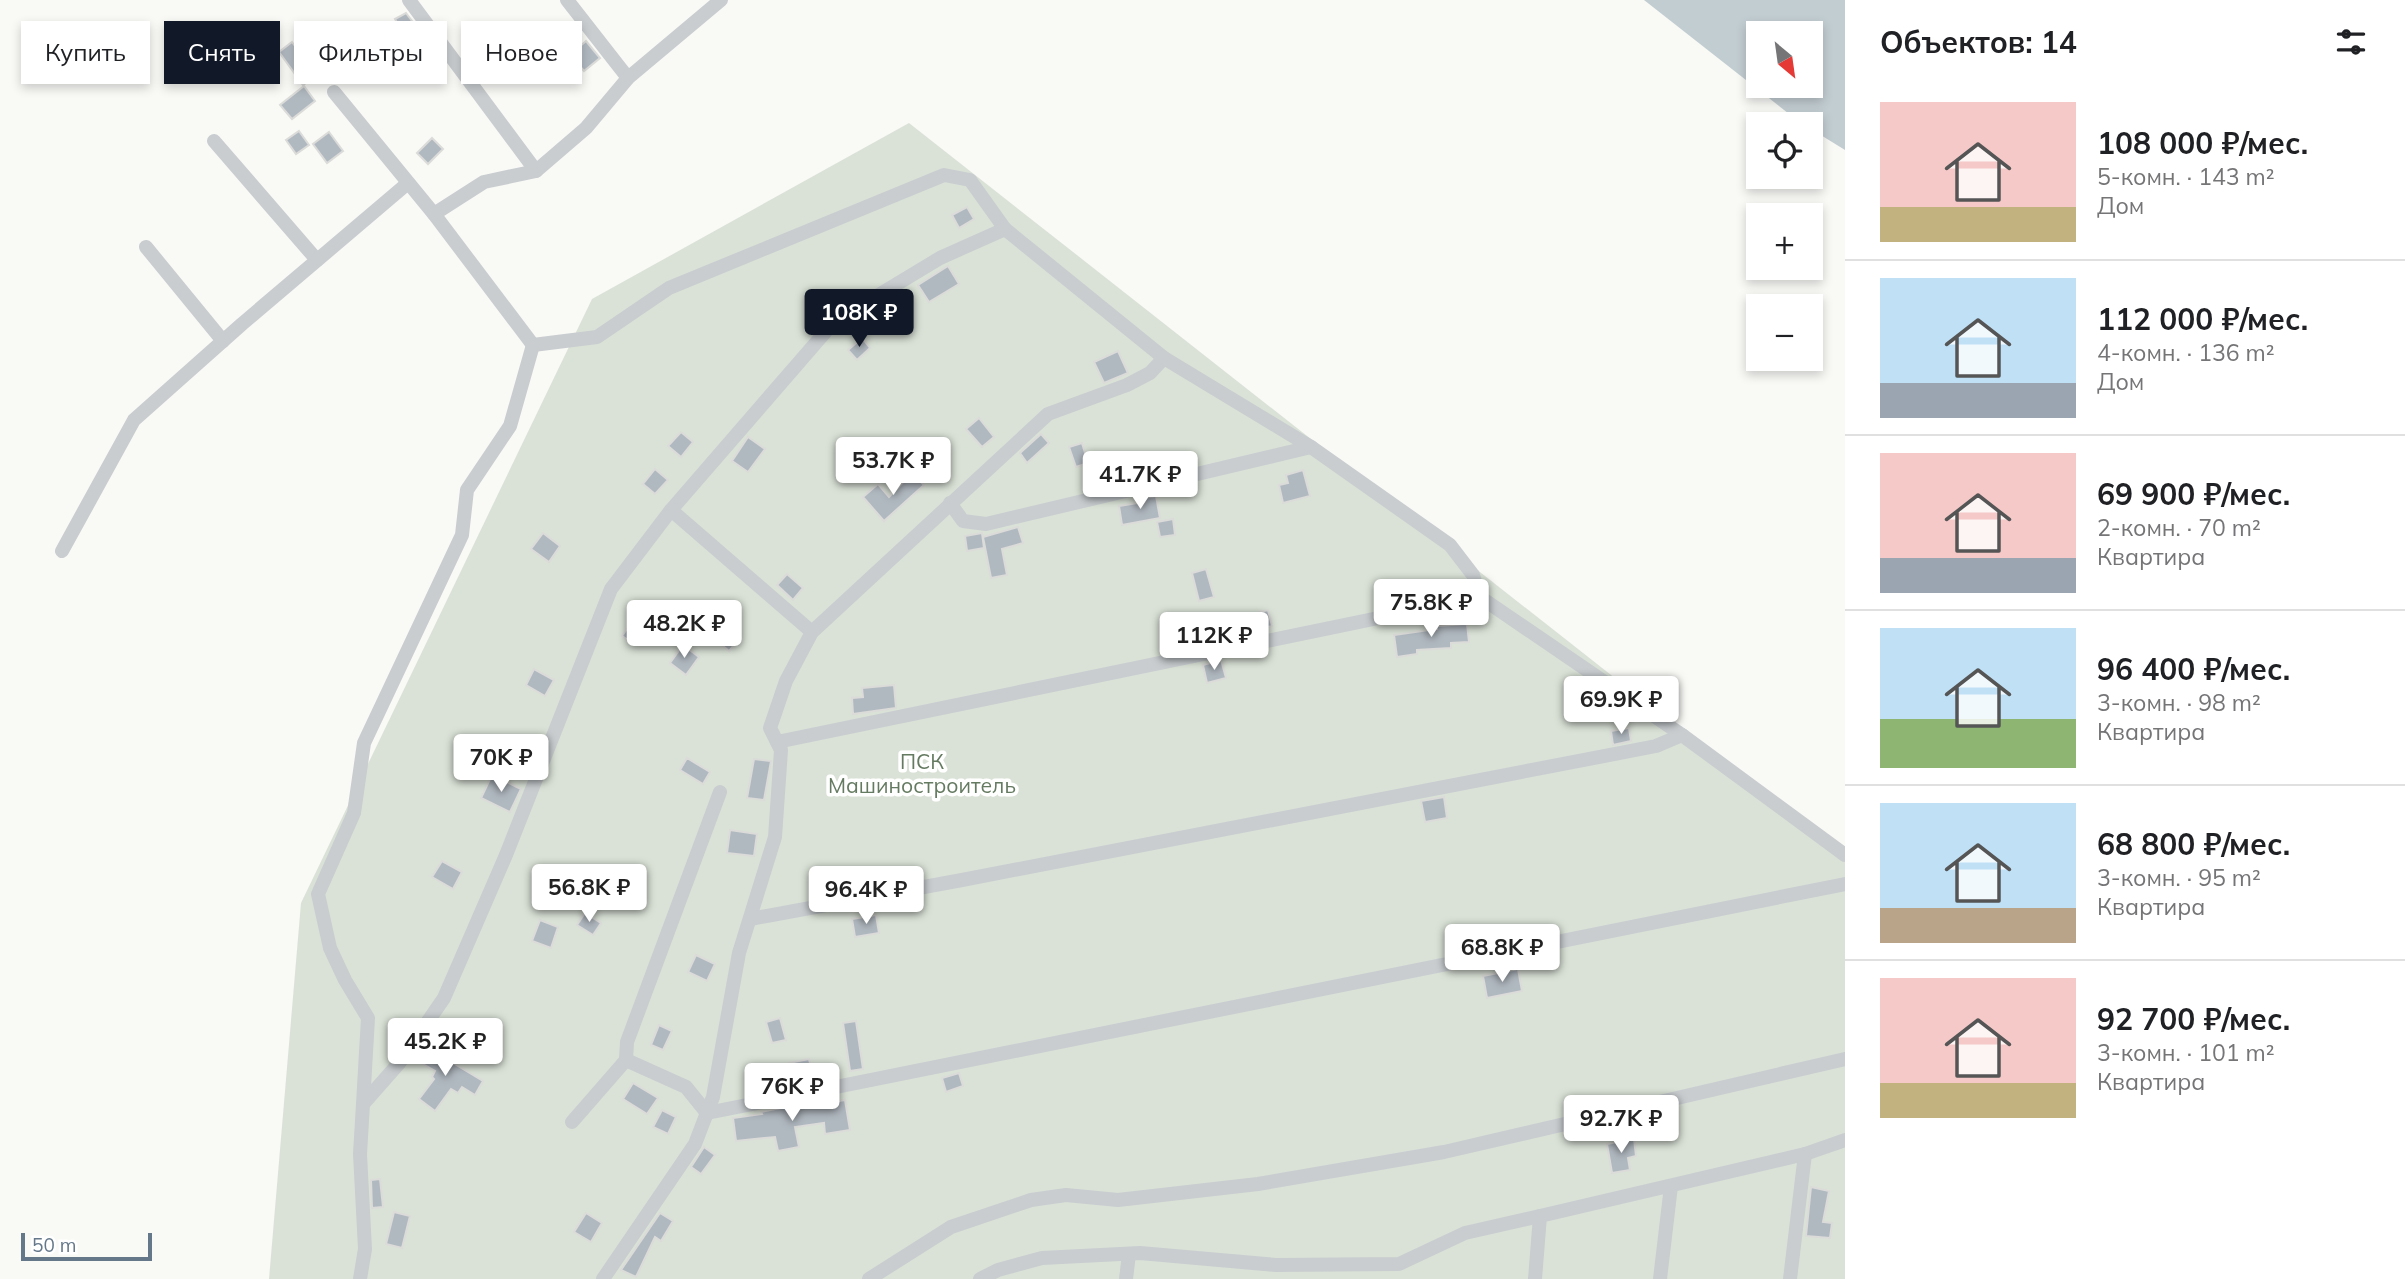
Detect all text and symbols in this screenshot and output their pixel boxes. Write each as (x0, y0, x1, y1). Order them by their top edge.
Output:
chip: Купить (21, 21, 150, 84)
chip: Снять (164, 21, 280, 84)
chip: Фильтры (294, 21, 447, 84)
chip: Новое (461, 21, 582, 84)
north arrow (1746, 21, 1824, 98)
map controls (1746, 21, 1823, 371)
text: Объектов: 14 (1880, 23, 2077, 61)
icon: filters (2332, 23, 2370, 61)
button: locate (1746, 112, 1823, 189)
text: 108 000 ₽/мес. (2097, 124, 2308, 162)
icon: home (1936, 130, 2020, 214)
text: 5-комн. · 143 m² (2097, 162, 2275, 191)
text: Дом (2097, 191, 2144, 220)
button: + (1746, 203, 1823, 280)
pin: 108K ₽ (802, 290, 916, 349)
button: − (1746, 294, 1823, 371)
text: 108K ₽ (821, 297, 897, 326)
text: 112 000 ₽/мес. (2097, 300, 2308, 338)
icon: home (1936, 306, 2020, 390)
text: 4-комн. · 136 m² (2097, 338, 2275, 367)
text: Дом (2097, 367, 2144, 396)
pin: 53.7K ₽ (828, 438, 958, 497)
text: 53.7K ₽ (852, 445, 934, 474)
pin: 41.7K ₽ (1075, 452, 1205, 511)
text: 41.7K ₽ (1099, 459, 1181, 488)
text: 69 900 ₽/мес. (2097, 475, 2290, 513)
icon: home (1936, 481, 2020, 565)
text: 2-комн. · 70 m² (2097, 513, 2261, 542)
text: Квартира (2097, 542, 2205, 571)
pin: 75.8K ₽ (1366, 580, 1496, 639)
text: 75.8K ₽ (1390, 587, 1472, 616)
pin: 48.2K ₽ (619, 600, 749, 660)
text: 48.2K ₽ (643, 608, 725, 637)
pin: 112K ₽ (1157, 612, 1271, 672)
text: 112K ₽ (1176, 620, 1252, 649)
text: 96 400 ₽/мес. (2097, 650, 2290, 688)
icon: home (1936, 656, 2020, 740)
pin: 69.9K ₽ (1556, 676, 1686, 736)
text: 69.9K ₽ (1580, 684, 1662, 713)
text: 3-комн. · 98 m² (2097, 688, 2261, 717)
text: Квартира (2097, 717, 2205, 746)
pin: 70K ₽ (452, 734, 550, 794)
text: 70K ₽ (469, 742, 533, 771)
park label: ПСК Машиностроитель (828, 748, 1016, 798)
text: 68 800 ₽/мес. (2097, 825, 2290, 863)
icon: home (1936, 831, 2020, 915)
text: 3-комн. · 95 m² (2097, 863, 2261, 892)
pin: 56.8K ₽ (524, 864, 654, 924)
pin: 96.4K ₽ (801, 866, 931, 926)
text: 56.8K ₽ (548, 872, 630, 901)
text: 96.4K ₽ (825, 874, 907, 903)
text: Квартира (2097, 892, 2205, 921)
pin: 68.8K ₽ (1437, 925, 1567, 984)
text: 68.8K ₽ (1461, 932, 1543, 961)
text: 92 700 ₽/мес. (2097, 1000, 2290, 1038)
icon: home (1936, 1006, 2020, 1090)
pin: 45.2K ₽ (380, 1018, 510, 1078)
text: 45.2K ₽ (404, 1026, 486, 1055)
text: 3-комн. · 101 m² (2097, 1038, 2275, 1067)
pin: 76K ₽ (743, 1064, 841, 1123)
text: Квартира (2097, 1067, 2205, 1096)
text: 76K ₽ (760, 1071, 824, 1100)
pin: 92.7K ₽ (1556, 1096, 1686, 1155)
text: 92.7K ₽ (1580, 1103, 1662, 1132)
scale bar (21, 1230, 152, 1262)
text: 50 m (32, 1233, 76, 1257)

